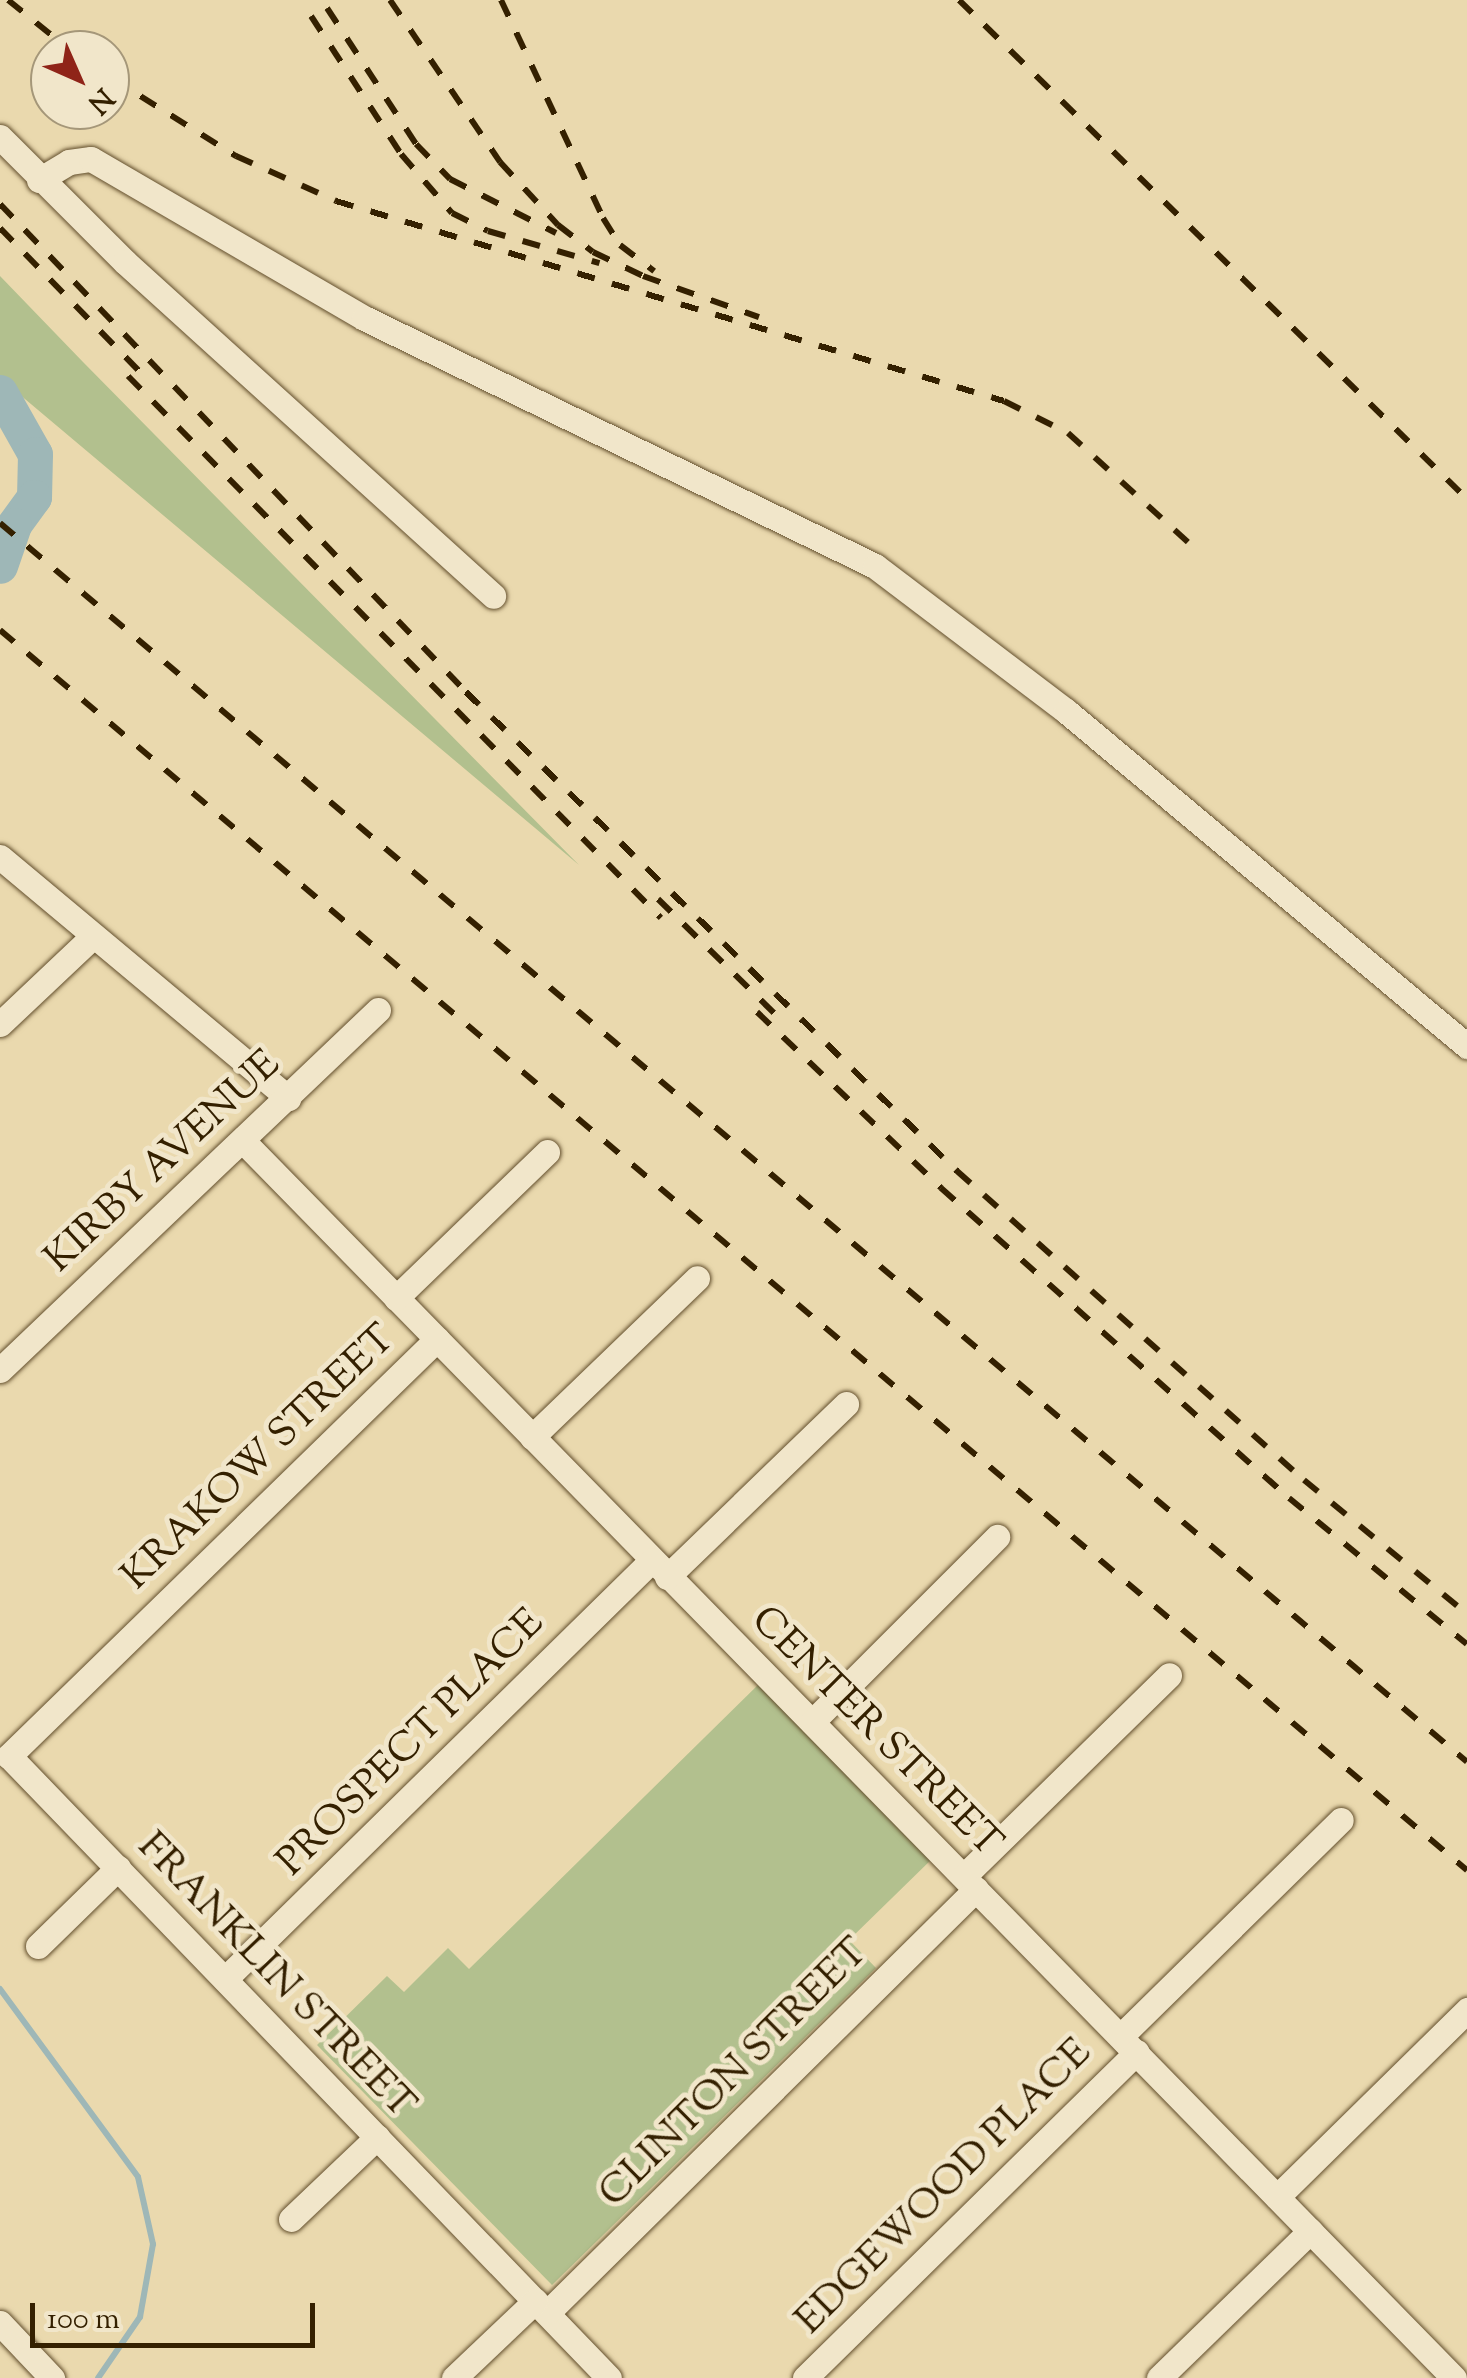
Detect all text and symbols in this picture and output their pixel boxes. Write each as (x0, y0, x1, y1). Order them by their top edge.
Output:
north arrow (30, 30, 130, 130)
text: N (78, 78, 122, 122)
street label: KIRBY AVENUE (37, 1042, 291, 1284)
street label: KRAKOW STREET (114, 1316, 406, 1602)
street label: CENTER STREET (740, 1598, 1010, 1868)
street label: PROSPECT PLACE (269, 1601, 555, 1887)
street label: FRANKLIN STREET (126, 1824, 424, 2130)
street label: CLINTON STREET (591, 1930, 879, 2218)
street label: EDGEWOOD PLACE (787, 2030, 1103, 2346)
scale bar (35, 2283, 320, 2345)
text: 100 m (47, 2299, 120, 2342)

